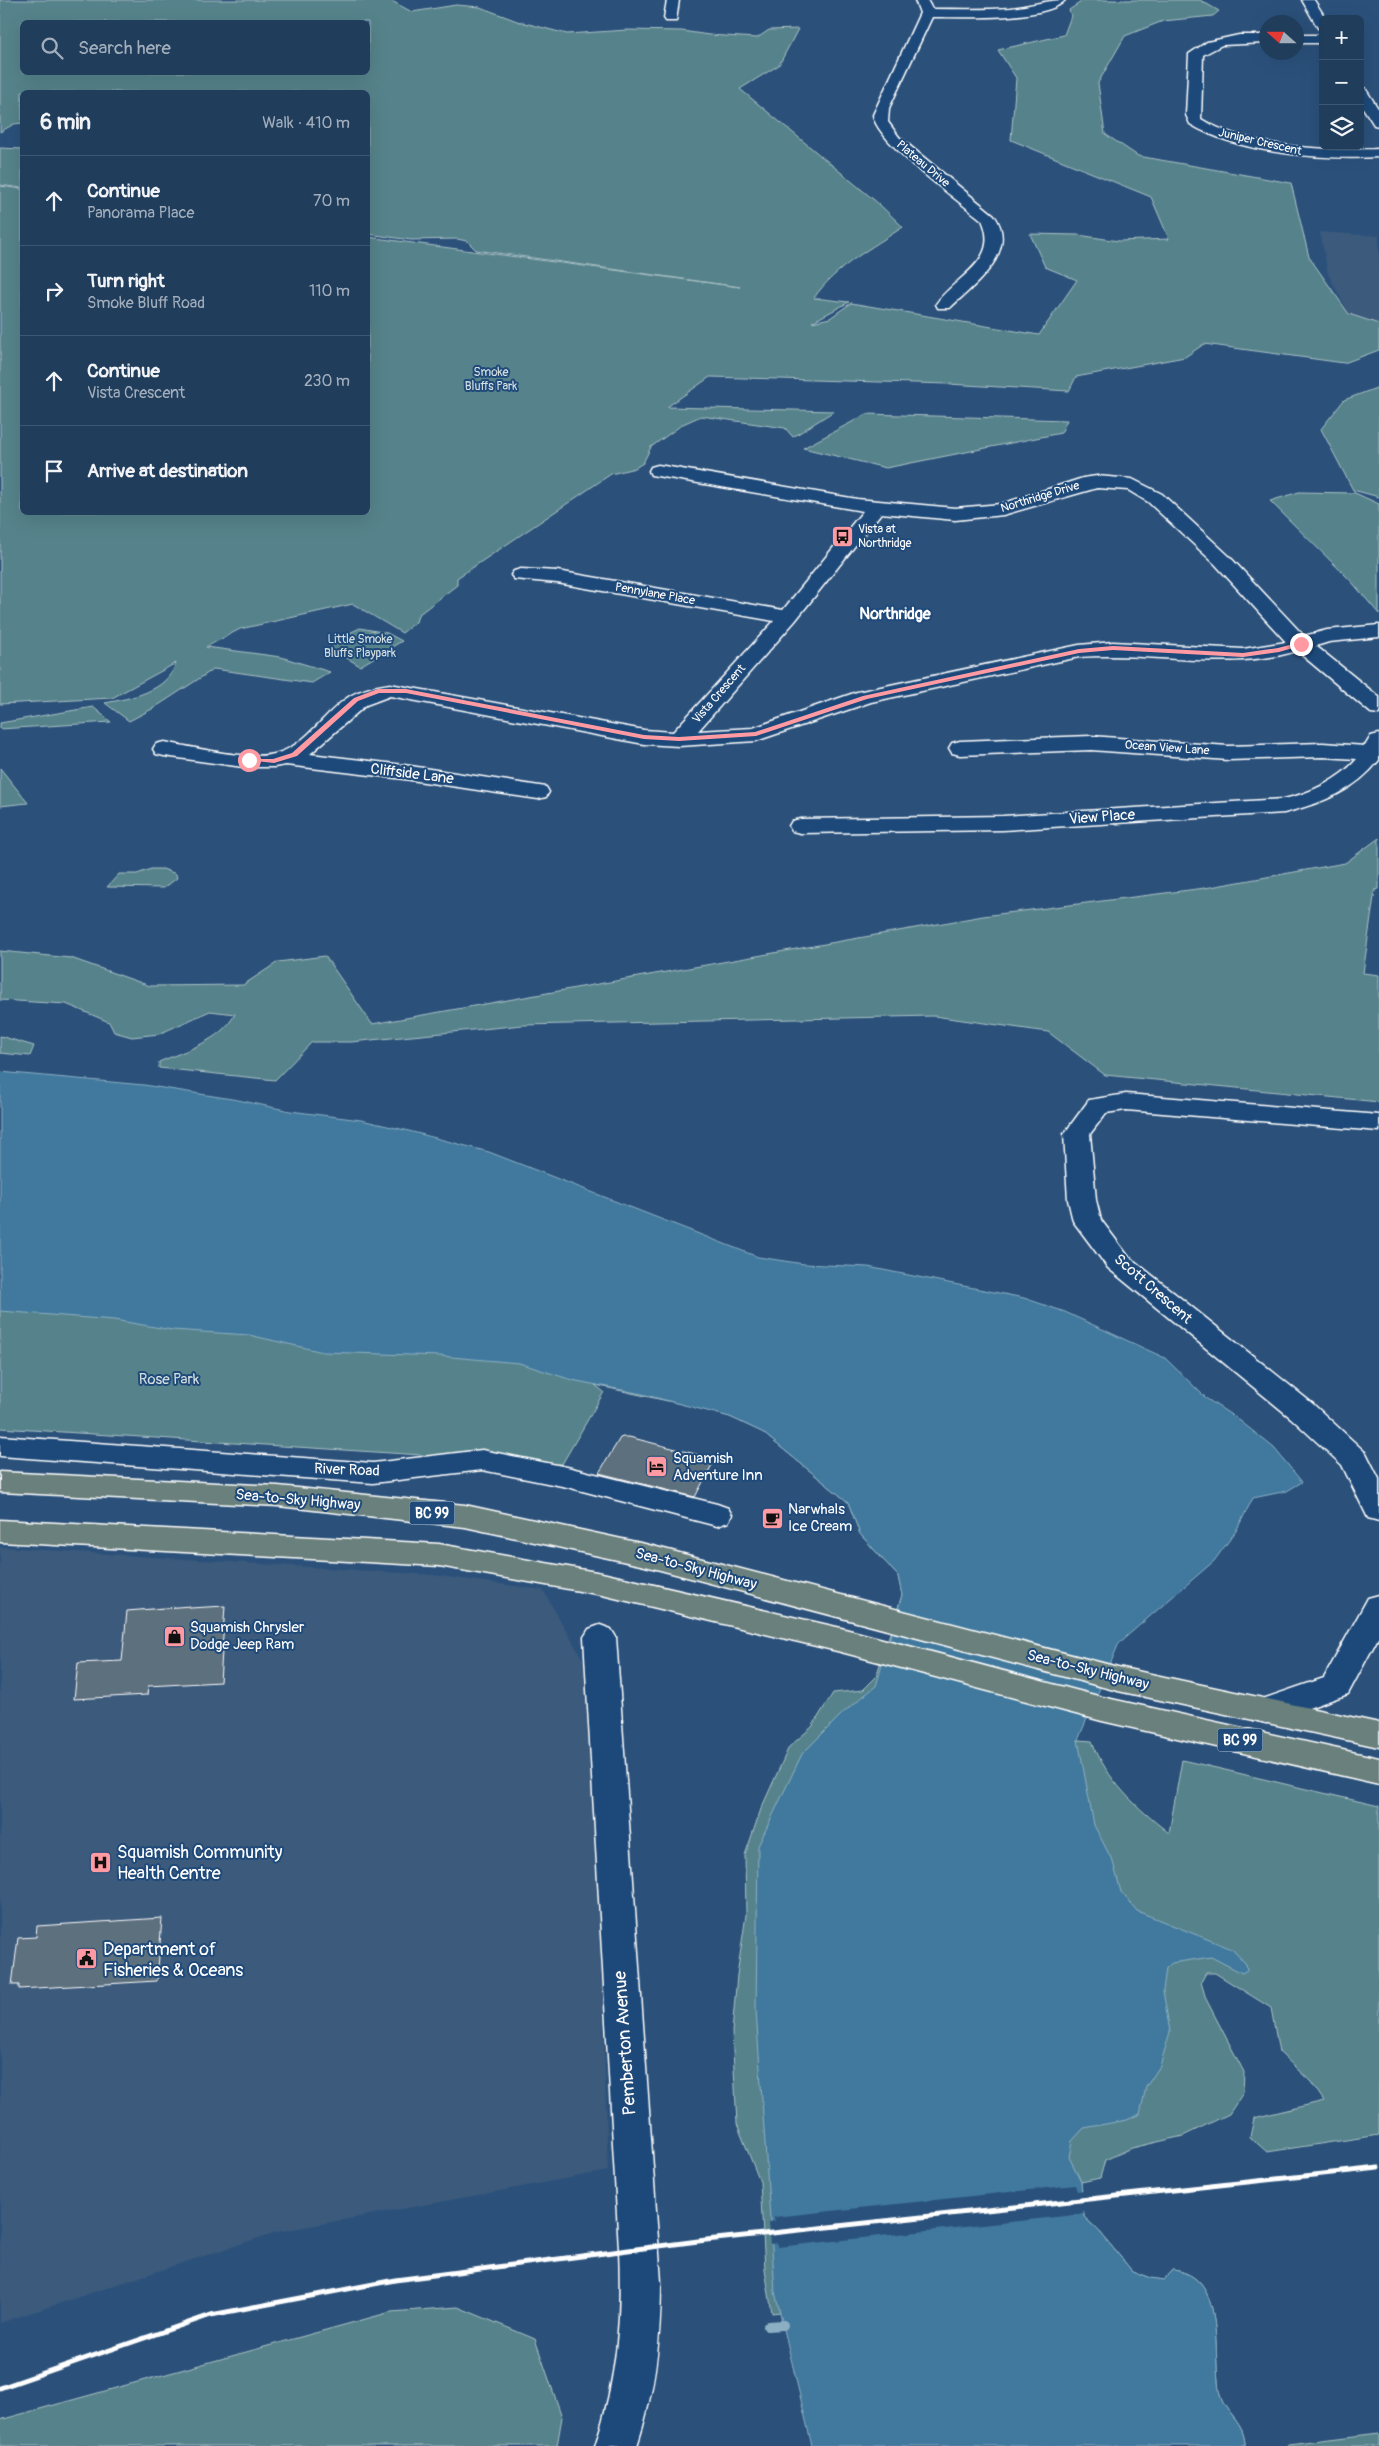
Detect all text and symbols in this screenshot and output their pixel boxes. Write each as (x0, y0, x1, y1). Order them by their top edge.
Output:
north arrow (1259, 15, 1304, 60)
map controls (1319, 15, 1364, 150)
button: + (1319, 15, 1364, 60)
search box (20, 20, 370, 75)
icon: search (38, 34, 66, 62)
text: Search here (78, 36, 171, 60)
button: − (1319, 60, 1364, 105)
button: layers (1319, 105, 1364, 150)
text: 6 min (40, 109, 91, 136)
text: Walk · 410 m (262, 113, 350, 133)
street label: Juniper Crescent (1217, 125, 1303, 159)
street label: Plateau Drive (893, 137, 953, 191)
text: Continue (87, 179, 160, 203)
icon: ahead (40, 187, 68, 215)
text: 70 m (313, 191, 350, 211)
text: Panorama Place (87, 203, 195, 223)
text: Turn right (87, 269, 165, 293)
icon: right (40, 277, 68, 305)
text: 110 m (309, 281, 350, 301)
text: Smoke Bluff Road (87, 293, 205, 313)
text: Continue (87, 359, 160, 383)
park label: Smoke Bluffs Park (465, 365, 517, 394)
icon: ahead (40, 367, 68, 395)
text: 230 m (304, 371, 350, 391)
text: Vista Crescent (87, 383, 185, 403)
icon: arrive (40, 457, 68, 485)
text: Arrive at destination (87, 459, 248, 483)
street label: Northridge Drive (999, 478, 1081, 516)
place label: Vista at Northridge (858, 522, 912, 551)
bus stop icon: Vista at Northridge (830, 524, 854, 548)
street label: Pennylane Place (614, 580, 696, 608)
district label: Northridge (859, 604, 932, 624)
park label: Little Smoke Bluffs Playpark (324, 632, 396, 661)
route end (1290, 633, 1313, 656)
street label: Vista Crescent (689, 661, 749, 727)
street label: Ocean View Lane (1124, 738, 1210, 758)
route start (238, 749, 261, 772)
street label: Cliffside Lane (369, 759, 455, 789)
street label: View Place (1068, 805, 1136, 829)
street label: Scott Crescent (1110, 1250, 1197, 1329)
park label: Rose Park (139, 1370, 200, 1389)
place label: Squamish Adventure Inn (673, 1449, 763, 1485)
hotel icon: Squamish Adventure Inn (645, 1455, 669, 1479)
street label: River Road (314, 1459, 380, 1481)
street label: Sea-to-Sky Highway (235, 1485, 362, 1515)
place label: Narwhals Ice Cream (788, 1500, 852, 1536)
road number: BC 99 (410, 1502, 454, 1525)
cafe icon: Narwhals Ice Cream (760, 1506, 784, 1530)
street label: Sea-to-Sky Highway (633, 1544, 759, 1595)
place label: Squamish Chrysler Dodge Jeep Ram (190, 1618, 305, 1654)
shop icon: Squamish Chrysler Dodge Jeep Ram (162, 1624, 186, 1648)
street label: Sea-to-Sky Highway (1025, 1646, 1152, 1694)
road number: BC 99 (1218, 1728, 1262, 1752)
place label: Squamish Community Health Centre (117, 1841, 283, 1885)
hospital icon: Squamish Community Health Centre (89, 1850, 113, 1874)
place label: Department of Fisheries & Oceans (103, 1938, 243, 1982)
public building icon: Department of Fisheries & Oceans (75, 1947, 99, 1971)
street label: Pemberton Avenue (608, 1970, 642, 2116)

